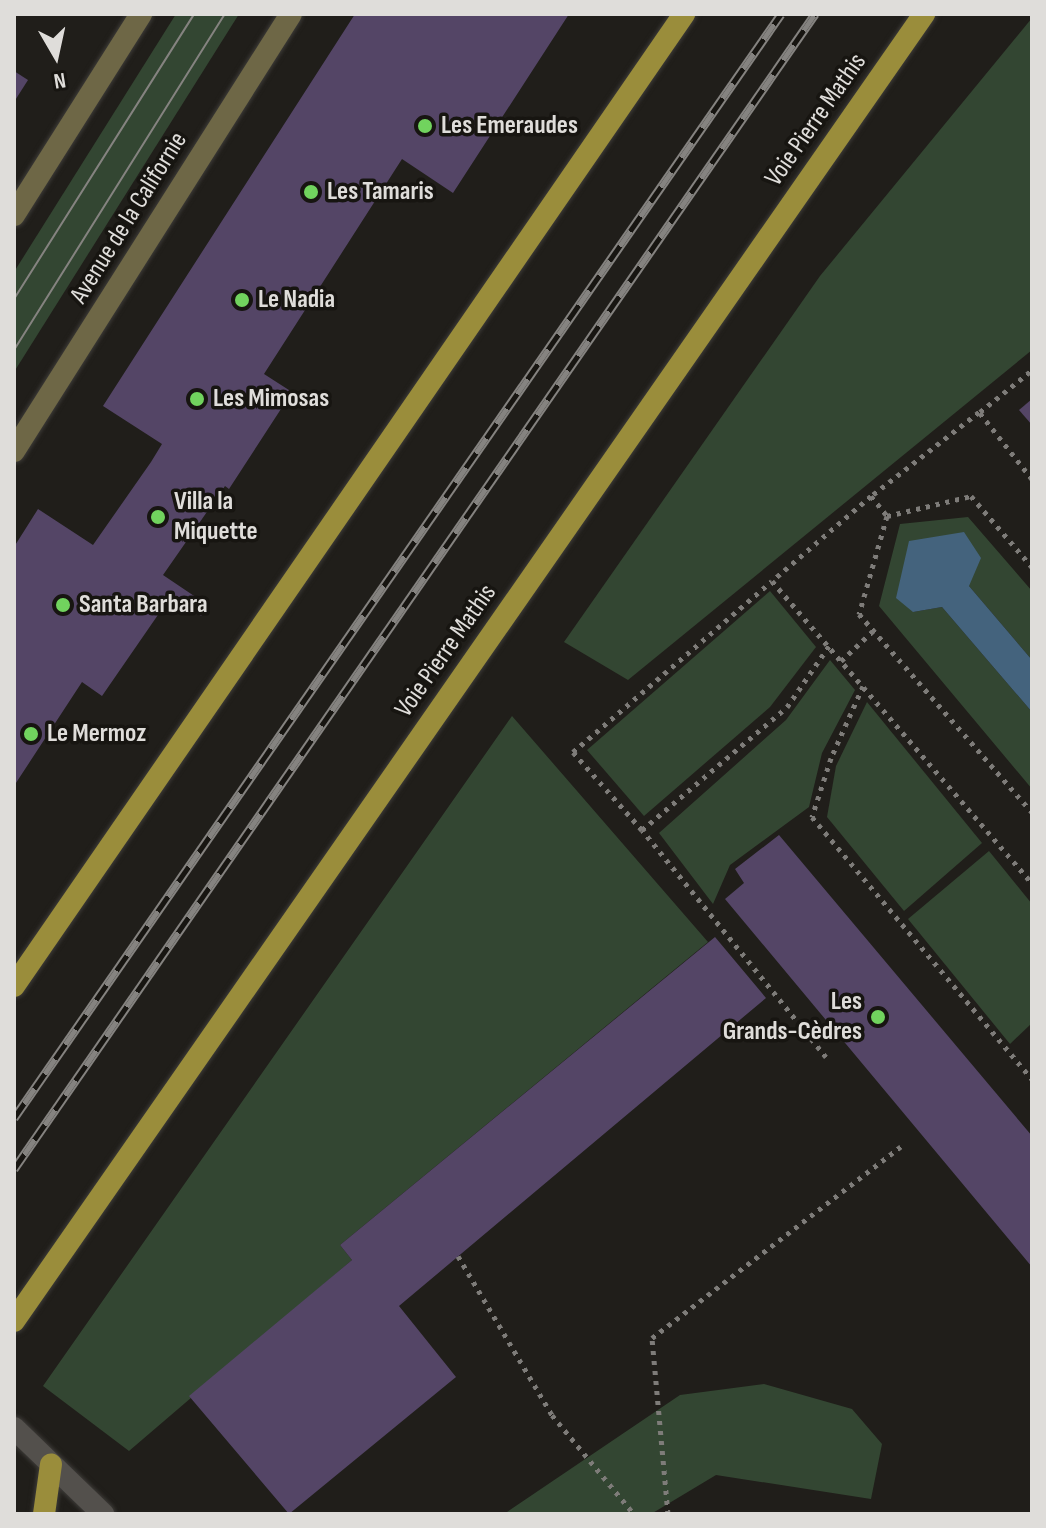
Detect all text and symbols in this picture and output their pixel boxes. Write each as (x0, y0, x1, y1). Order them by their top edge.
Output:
north arrow (16, 16, 96, 96)
street label: Voie Pierre Mathis (759, 48, 873, 192)
text: N (52, 66, 68, 94)
place label: Les Emeraudes (441, 110, 578, 142)
marker: Les Emeraudes (416, 117, 434, 135)
street label: Avenue de la Californie (64, 127, 194, 309)
place label: Les Tamaris (327, 176, 434, 208)
marker: Les Tamaris (302, 183, 320, 201)
place label: Le Nadia (258, 284, 335, 316)
marker: Le Nadia (233, 291, 251, 309)
place label: Les Mimosas (213, 383, 329, 415)
marker: Les Mimosas (188, 390, 206, 408)
place label: Villa la Miquette (174, 486, 258, 548)
marker: Villa la Miquette (149, 508, 167, 526)
street label: Voie Pierre Mathis (389, 579, 503, 723)
place label: Santa Barbara (79, 589, 208, 621)
marker: Santa Barbara (54, 596, 72, 614)
place label: Le Mermoz (47, 718, 146, 750)
marker: Le Mermoz (22, 725, 40, 743)
place label: Les Grands-Cèdres (723, 986, 862, 1048)
marker: Les Grands-Cèdres (869, 1008, 887, 1026)

